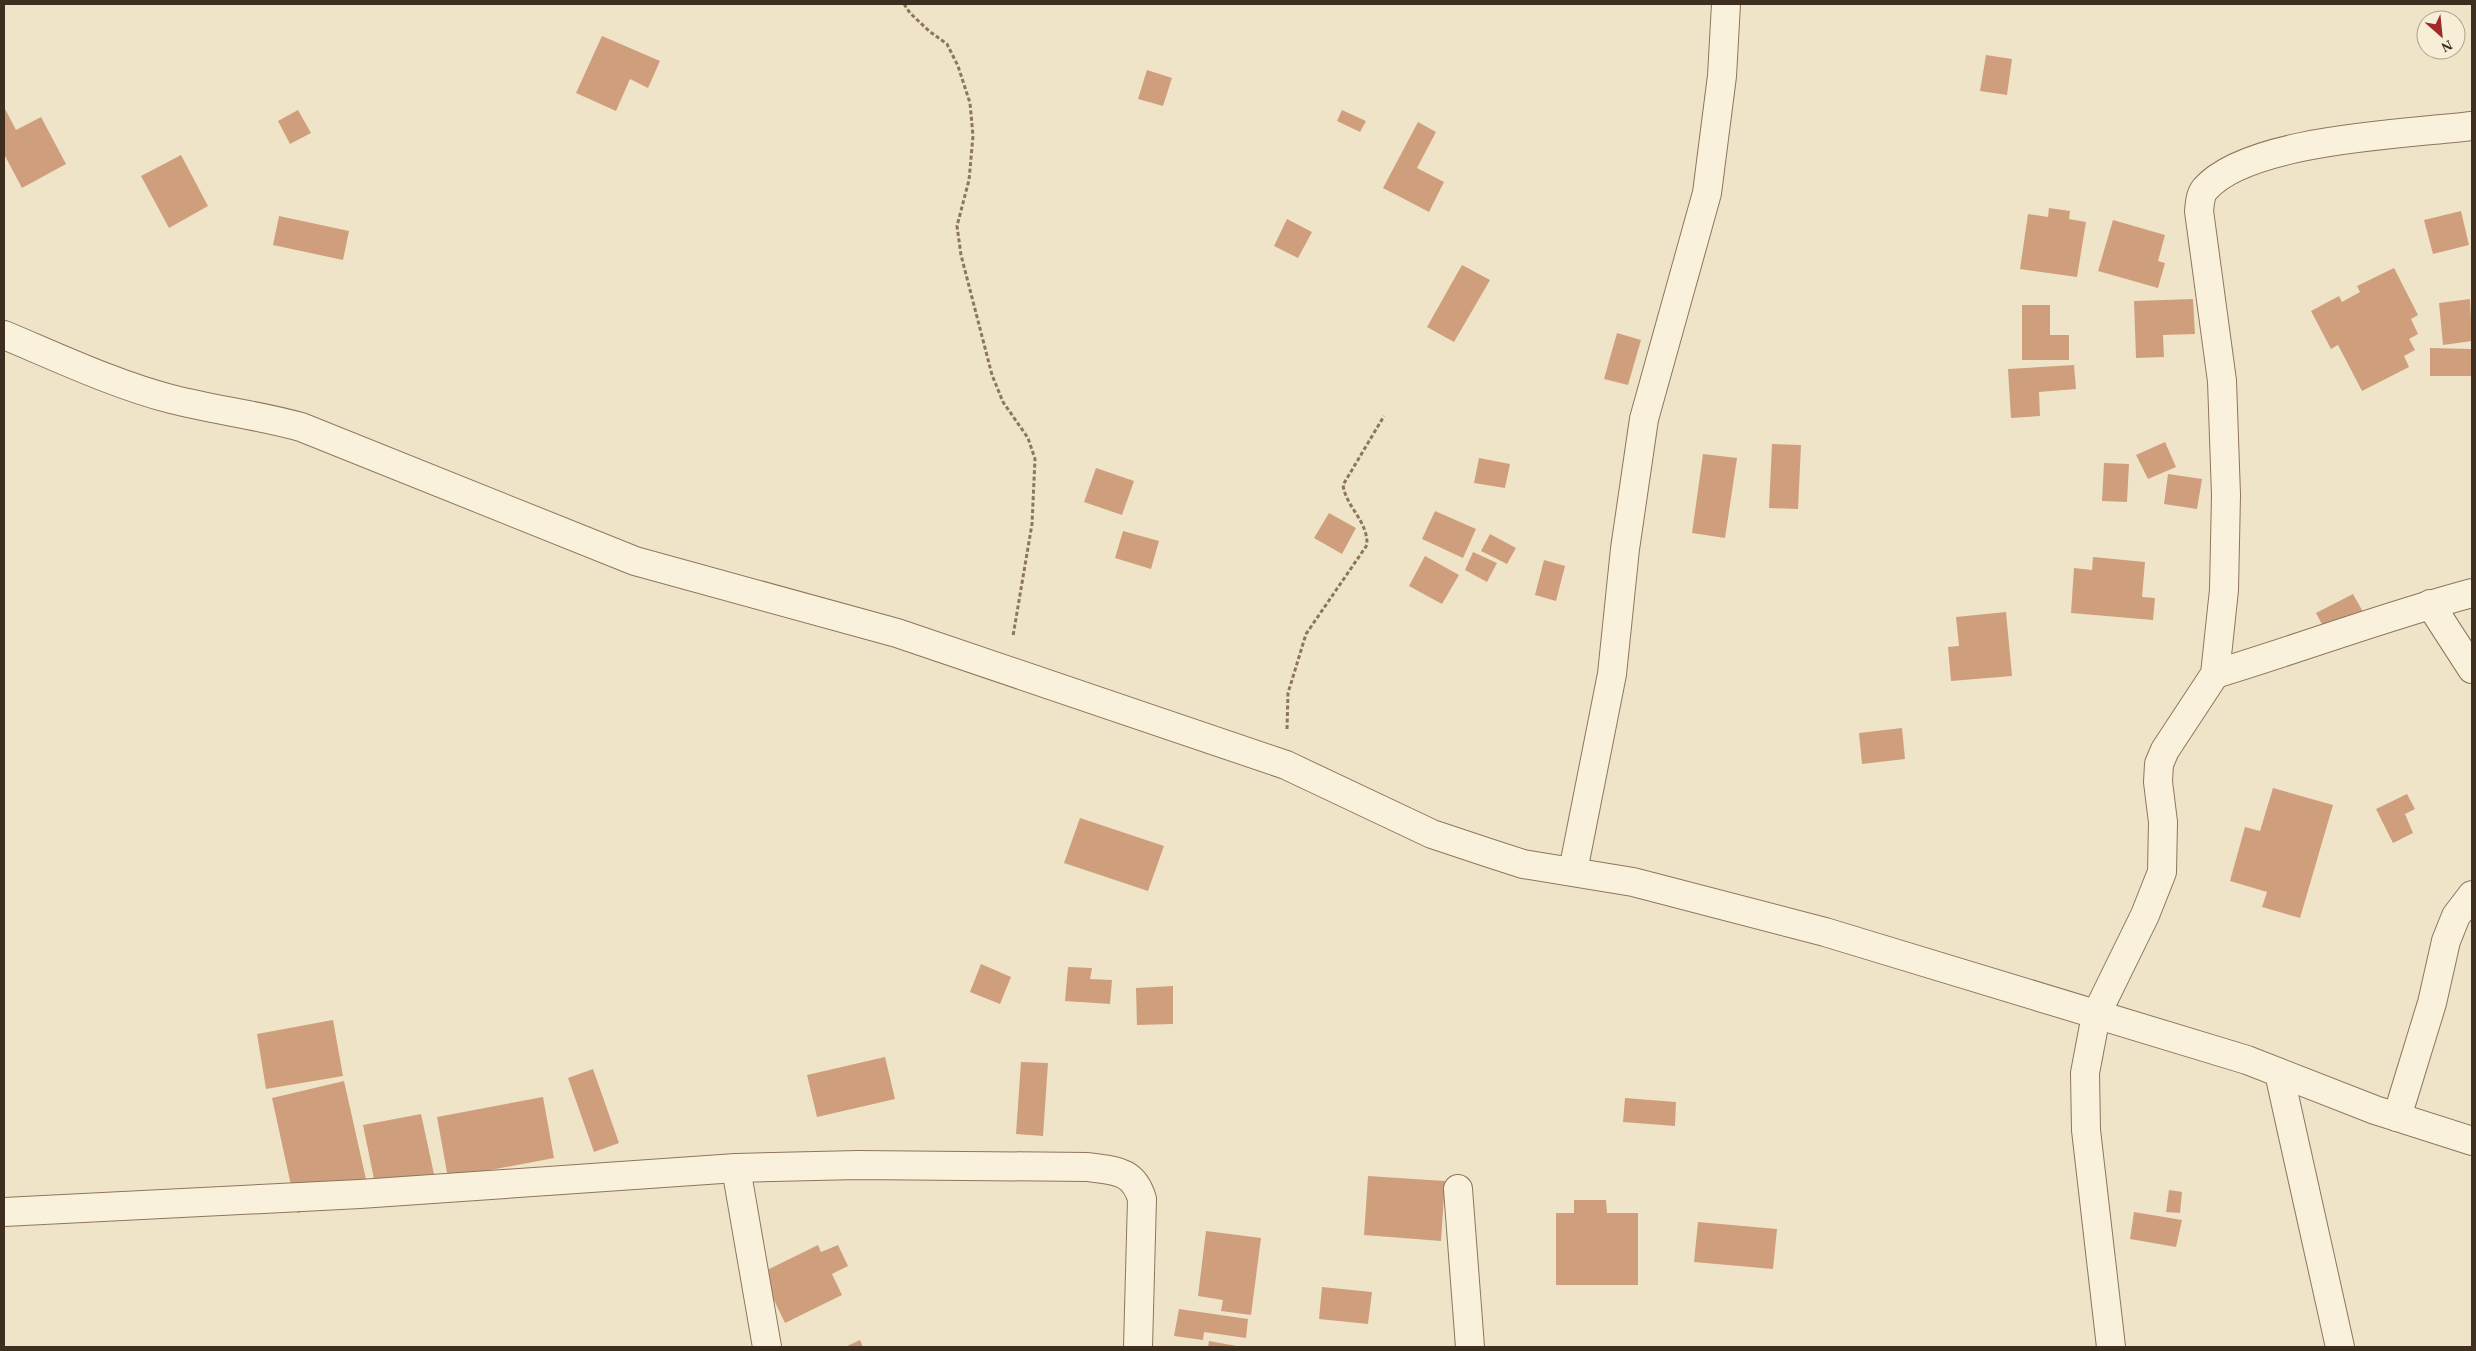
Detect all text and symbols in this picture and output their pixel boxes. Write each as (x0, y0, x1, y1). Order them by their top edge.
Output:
north arrow (2416, 10, 2466, 60)
text: N (2439, 37, 2455, 55)

